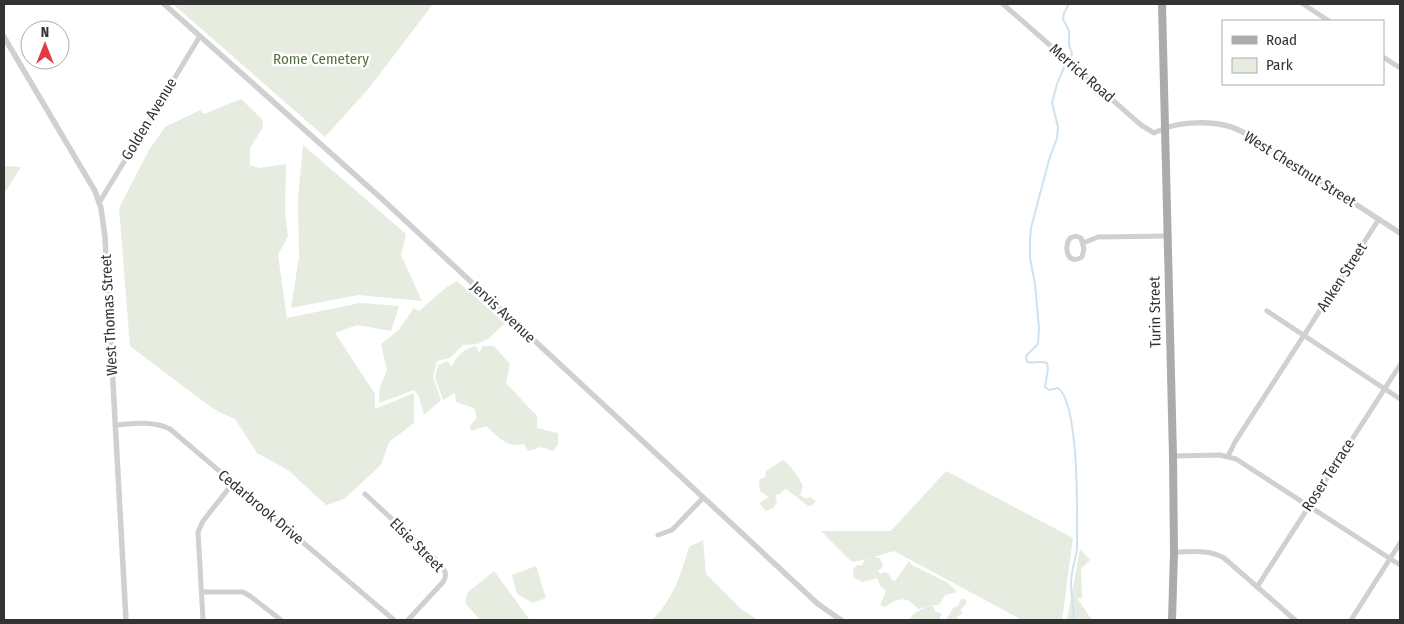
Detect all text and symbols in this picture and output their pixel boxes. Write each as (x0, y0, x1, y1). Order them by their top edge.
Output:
north arrow (20, 20, 70, 70)
legend (1222, 20, 1384, 85)
text: N (41, 24, 49, 41)
text: Road (1266, 31, 1297, 49)
street label: Merrick Road (1046, 40, 1118, 106)
park label: Rome Cemetery (273, 50, 369, 68)
text: Park (1266, 56, 1293, 74)
street label: Golden Avenue (118, 75, 180, 163)
street label: West Chestnut Street (1241, 127, 1359, 211)
street label: Anken Street (1313, 239, 1371, 315)
street label: West Thomas Street (97, 254, 121, 376)
street label: Turin Street (1145, 276, 1165, 348)
street label: Jervis Avenue (467, 277, 539, 347)
street label: Roser Terrace (1298, 435, 1358, 515)
street label: Cedarbrook Drive (215, 466, 307, 548)
street label: Elsie Street (386, 514, 448, 576)

